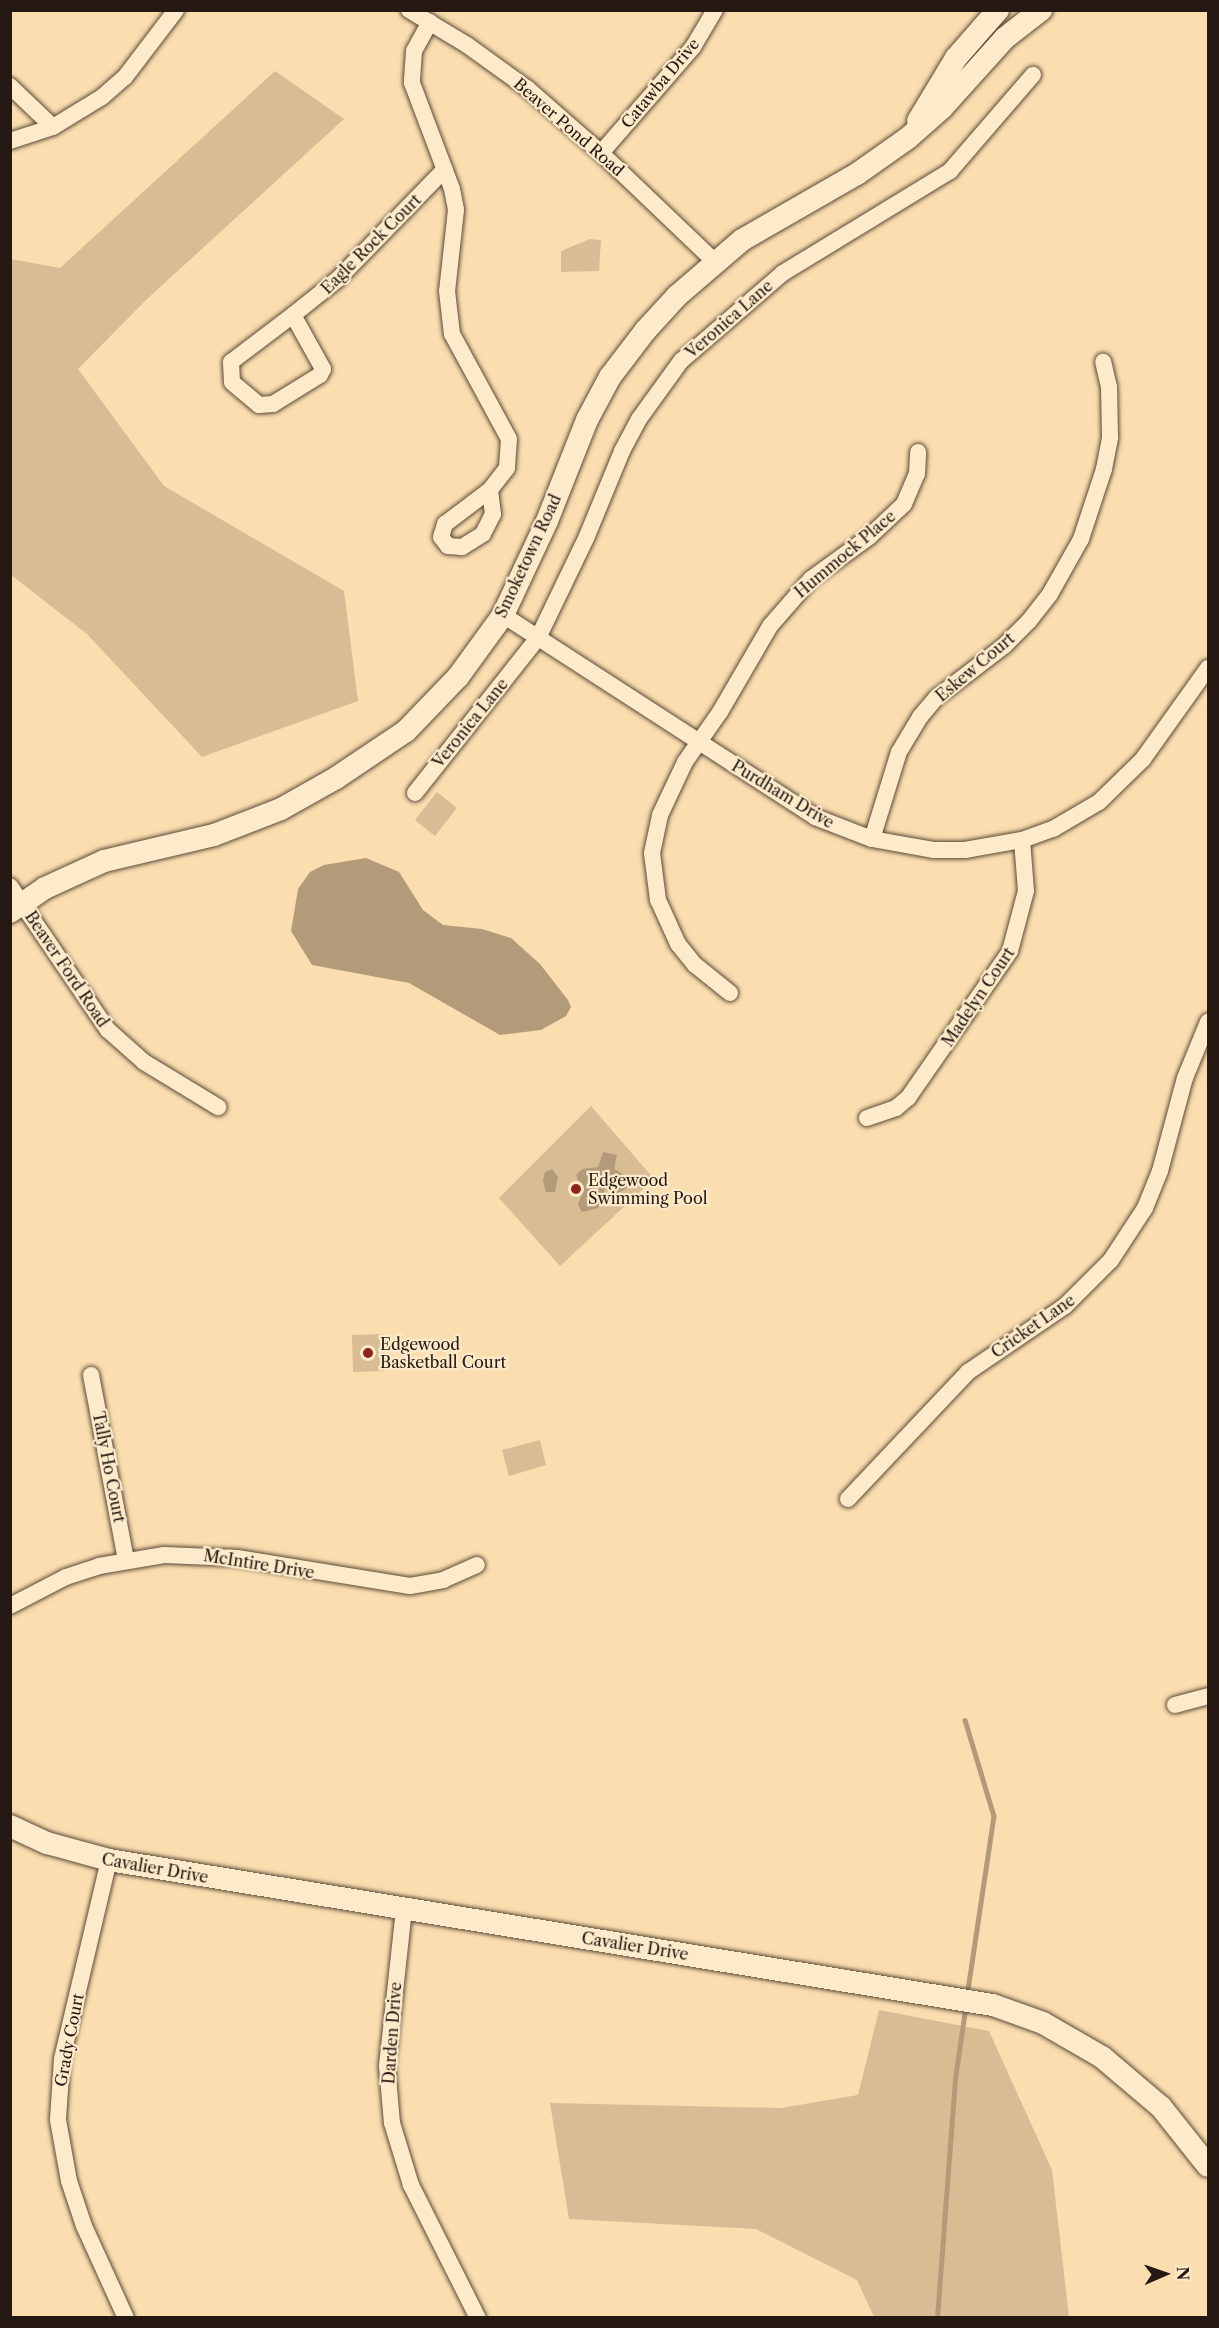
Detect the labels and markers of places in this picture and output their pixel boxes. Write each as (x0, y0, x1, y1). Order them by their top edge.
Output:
place label: Edgewood Swimming Pool (588, 1170, 707, 1208)
marker: Edgewood Swimming Pool (569, 1182, 583, 1196)
place label: Edgewood Basketball Court (380, 1334, 506, 1372)
marker: Edgewood Basketball Court (361, 1346, 375, 1360)

